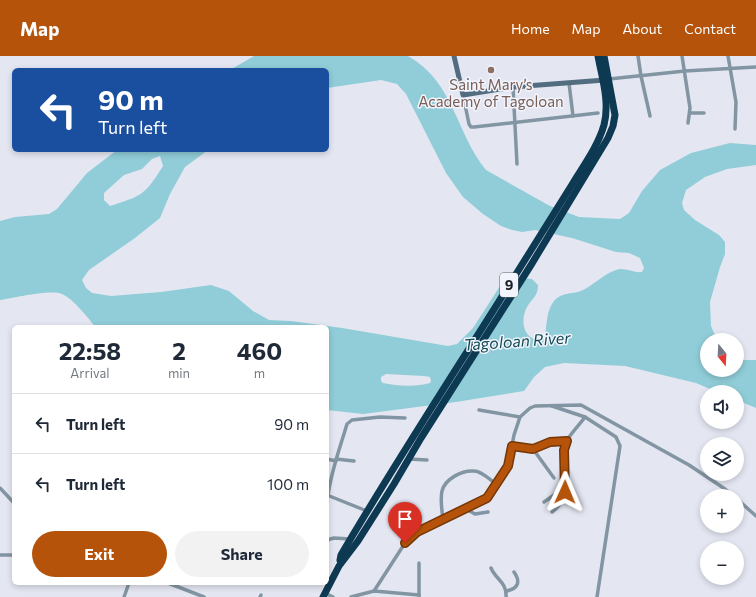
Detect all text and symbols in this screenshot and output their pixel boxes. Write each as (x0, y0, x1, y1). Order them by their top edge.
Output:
text: Map (20, 17, 59, 40)
text: Home (511, 20, 550, 37)
text: Map (572, 20, 600, 37)
text: About (622, 20, 662, 37)
text: Contact (684, 20, 736, 37)
marker: Saint Mary’s Academy of Tagoloan (486, 65, 496, 75)
place label: Saint Mary’s Academy of Tagoloan (418, 75, 564, 110)
text: 90 m (98, 82, 164, 116)
icon: left (32, 84, 84, 136)
text: Turn left (98, 116, 167, 138)
road number: 9 (500, 273, 518, 297)
water label: Tagoloan River (463, 327, 572, 354)
north arrow (700, 333, 744, 377)
map controls (700, 333, 744, 585)
text: 22:58 (59, 336, 121, 365)
text: 2 (172, 336, 186, 365)
text: 460 (237, 336, 282, 365)
text: Arrival (70, 365, 110, 381)
text: min (168, 365, 190, 381)
text: m (254, 365, 265, 381)
button: sound (700, 385, 744, 429)
icon: left (32, 413, 54, 435)
text: Turn left (66, 415, 125, 433)
text: 90 m (274, 415, 309, 433)
button: layers (700, 437, 744, 481)
position arrow (544, 471, 586, 513)
icon: left (32, 473, 54, 495)
text: Turn left (66, 475, 125, 493)
text: 100 m (267, 475, 309, 493)
button: + (700, 489, 744, 533)
pin (388, 502, 422, 543)
icon: arrive (394, 508, 416, 530)
button: Exit (32, 531, 167, 577)
button: Share (175, 531, 309, 577)
button: − (700, 541, 744, 585)

